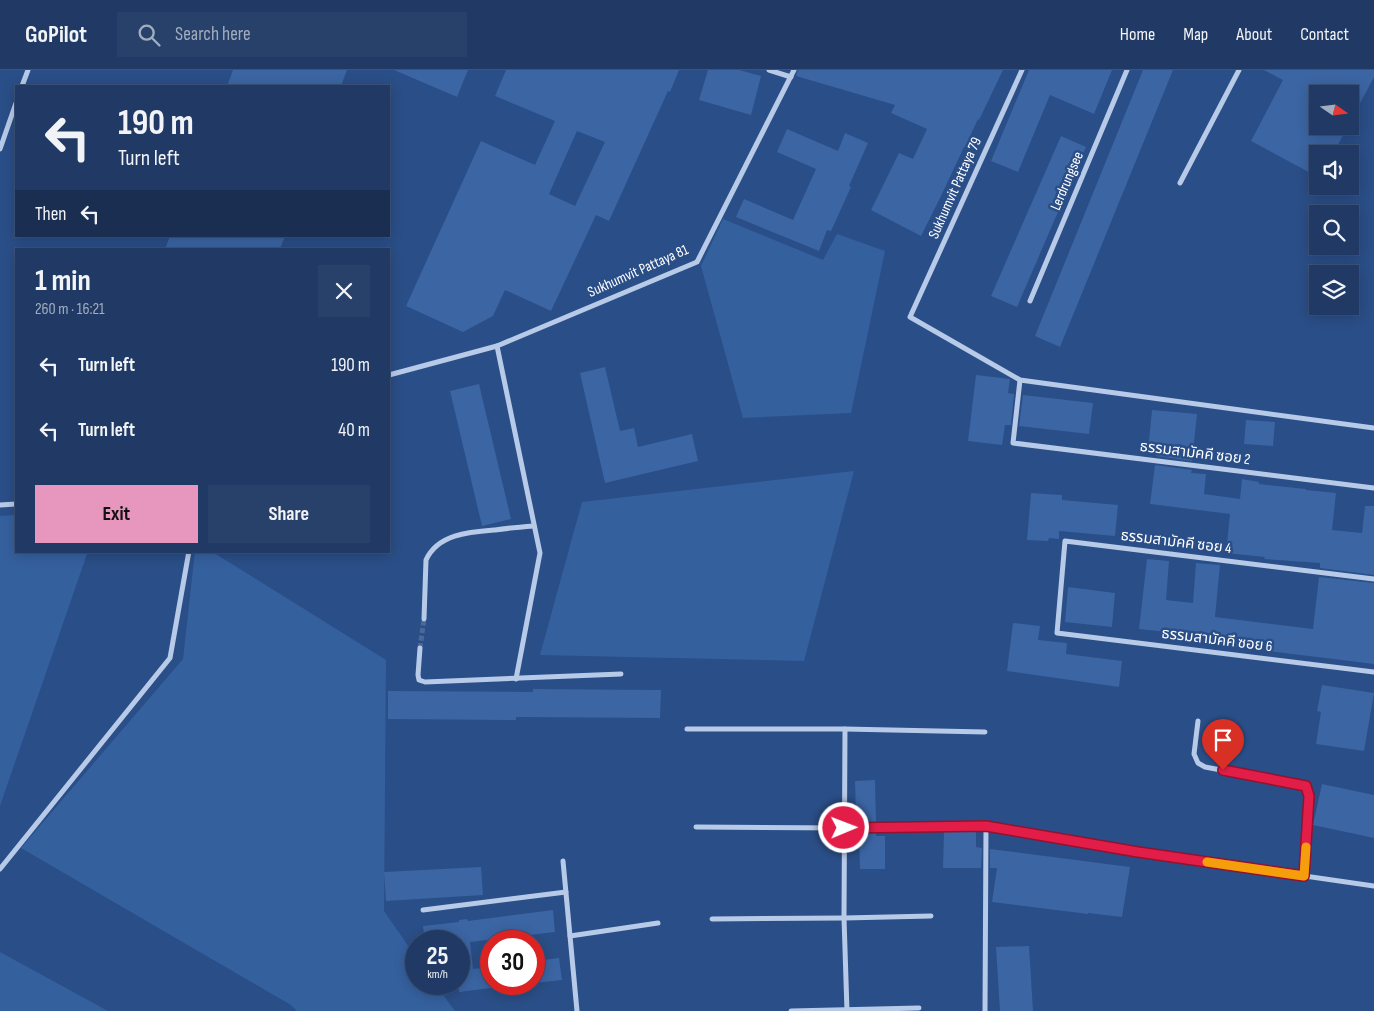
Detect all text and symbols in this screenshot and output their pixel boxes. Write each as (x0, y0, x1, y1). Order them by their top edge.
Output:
search box (117, 12, 467, 57)
text: GoPilot (25, 20, 87, 49)
icon: search (135, 21, 163, 49)
text: Search here (175, 23, 251, 46)
text: Home (1120, 24, 1155, 45)
text: Map (1183, 24, 1208, 45)
text: About (1236, 24, 1272, 45)
text: Contact (1300, 24, 1349, 45)
north arrow (1309, 85, 1359, 135)
map controls (1309, 85, 1359, 315)
text: 190 m (118, 102, 194, 145)
icon: left (35, 105, 100, 170)
street label: Sukhumvit Pattaya 79 (924, 134, 986, 242)
text: Turn left (118, 145, 180, 172)
button: sound (1309, 145, 1359, 195)
street label: Lerdrungsee (1046, 149, 1088, 213)
icon: left (76, 200, 104, 228)
text: Then (35, 203, 66, 226)
button: search (1309, 205, 1359, 255)
street label: Sukhumvit Pattaya 81 (585, 240, 692, 302)
text: 1 min (35, 263, 91, 299)
button: close (318, 265, 370, 317)
button: layers (1309, 265, 1359, 315)
text: 260 m · 16:21 (35, 300, 105, 319)
icon: left (35, 352, 63, 380)
text: Turn left (78, 354, 135, 377)
text: 190 m (331, 354, 370, 377)
icon: left (35, 417, 63, 445)
text: Turn left (78, 419, 135, 442)
text: 40 m (338, 419, 370, 442)
street label: ธรรมสามัคคี ซอย 2 (1139, 437, 1251, 469)
button: Exit (35, 485, 198, 543)
button: Share (208, 485, 370, 543)
street label: ธรรมสามัคคี ซอย 4 (1120, 526, 1232, 558)
street label: ธรรมสามัคคี ซอย 6 (1161, 624, 1273, 656)
pin (1202, 719, 1244, 770)
icon: arrive (1209, 726, 1237, 754)
position arrow (817, 801, 869, 853)
speed limit sign: 30 (480, 930, 545, 995)
text: 25 (427, 941, 448, 972)
text: km/h (427, 967, 448, 982)

